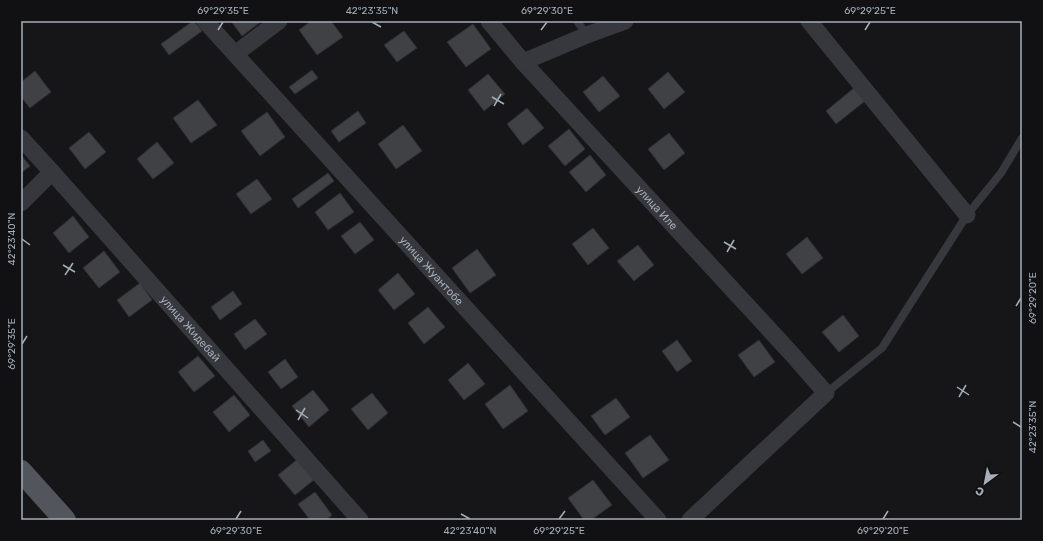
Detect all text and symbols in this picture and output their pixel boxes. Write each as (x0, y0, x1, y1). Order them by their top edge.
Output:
text: 69°29'35"E (197, 5, 249, 17)
text: 42°23'35"N (346, 5, 398, 17)
text: 69°29'30"E (521, 5, 573, 17)
text: 69°29'25"E (844, 5, 896, 17)
street label: улица Иле (633, 183, 680, 232)
text: 42°23'40"N (6, 213, 18, 265)
street label: улица Жуантобе (397, 233, 466, 308)
text: 69°29'20"E (1027, 272, 1039, 324)
street label: улица Жидебай (158, 293, 223, 364)
text: 69°29'35"E (6, 318, 18, 370)
text: 42°23'35"N (1027, 401, 1039, 453)
north arrow (965, 463, 1005, 503)
text: С (973, 483, 987, 499)
text: 69°29'30"E (210, 525, 262, 537)
text: 42°23'40"N (444, 525, 496, 537)
text: 69°29'25"E (533, 525, 585, 537)
text: 69°29'20"E (857, 525, 909, 537)

